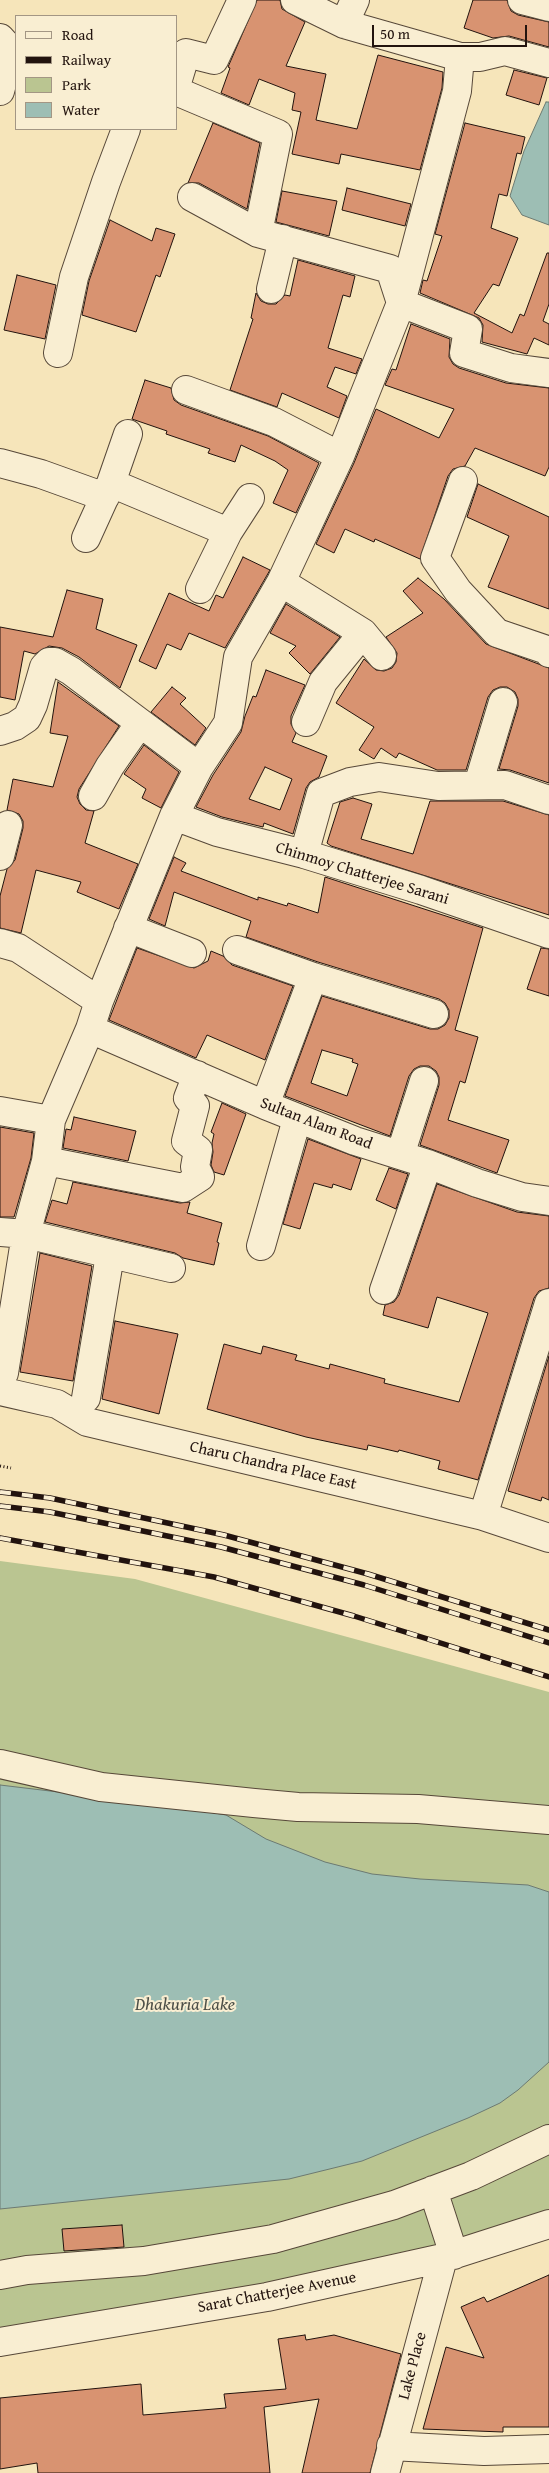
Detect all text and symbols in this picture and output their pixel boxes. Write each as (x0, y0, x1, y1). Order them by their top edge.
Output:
legend (15, 15, 178, 130)
scale bar (374, 15, 529, 47)
text: 50 m (380, 23, 410, 44)
text: Road (62, 24, 93, 45)
text: Railway (62, 49, 111, 70)
text: Park (62, 74, 91, 95)
text: Water (62, 99, 100, 120)
street label: Chinmoy Chatterjee Sarani (273, 838, 451, 910)
street label: Sultan Alam Road (257, 1094, 375, 1154)
street label: Charu Chandra Place East (188, 1437, 358, 1495)
water label: Dhakuria Lake (135, 1994, 235, 2016)
street label: Sarat Chatterjee Avenue (196, 2268, 358, 2318)
street label: Lake Place (395, 2330, 431, 2402)

